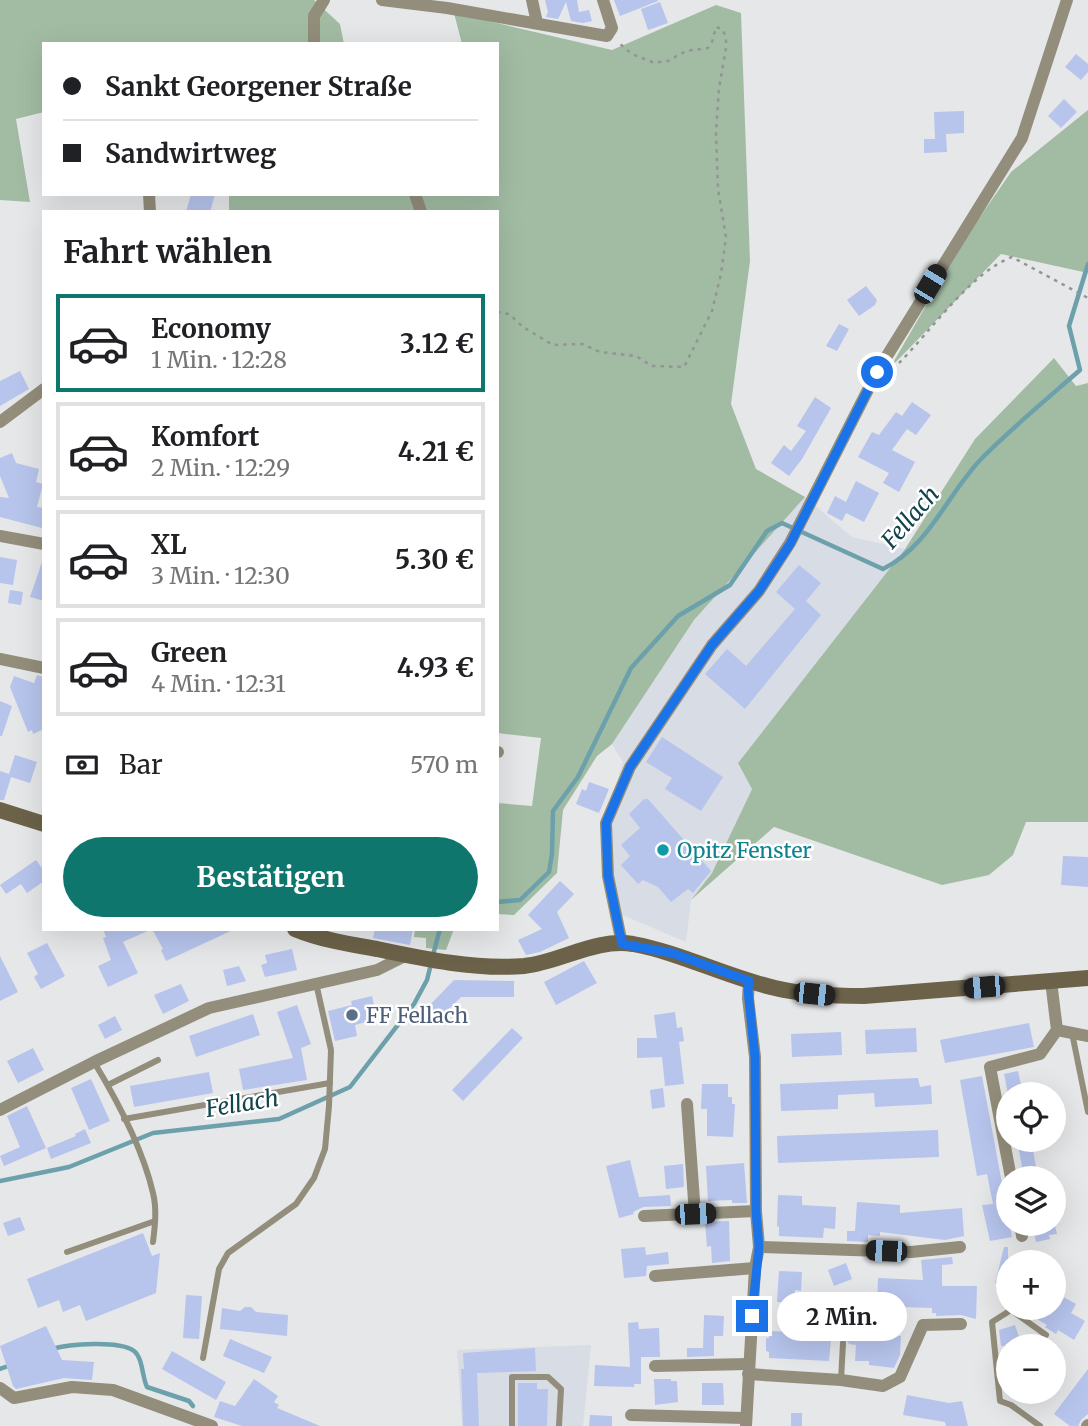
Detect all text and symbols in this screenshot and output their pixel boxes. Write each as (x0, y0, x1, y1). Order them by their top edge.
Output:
text: Sankt Georgener Straße (105, 70, 412, 103)
text: Sandwirtweg (105, 137, 276, 170)
text: Fahrt wählen (63, 232, 272, 272)
car (911, 261, 950, 307)
icon: car (67, 312, 130, 375)
text: Economy (151, 312, 271, 345)
text: 3.12 € (400, 327, 474, 360)
text: 1 Min. · 12:28 (151, 345, 287, 374)
route start (861, 356, 893, 388)
icon: car (67, 420, 130, 483)
text: Komfort (151, 420, 260, 453)
text: 4.21 € (398, 435, 474, 468)
text: 2 Min. · 12:29 (151, 453, 290, 482)
water label: Fellach (874, 480, 945, 555)
icon: car (67, 528, 130, 591)
text: XL (151, 528, 187, 561)
text: 5.30 € (395, 543, 474, 576)
text: 3 Min. · 12:30 (151, 561, 290, 590)
icon: car (67, 636, 130, 699)
text: Green (151, 636, 227, 669)
text: 4.93 € (397, 651, 474, 684)
text: 4 Min. · 12:31 (151, 669, 286, 698)
icon: cash (63, 746, 101, 784)
text: Bar (119, 748, 163, 781)
text: 570 m (410, 750, 478, 779)
button: Bestätigen (63, 837, 478, 917)
place label: Opitz Fenster (677, 837, 812, 864)
marker: Opitz Fenster (655, 842, 671, 858)
car (963, 975, 1006, 999)
car (793, 981, 836, 1007)
place label: FF Fellach (366, 1002, 468, 1029)
marker: FF Fellach (344, 1007, 360, 1023)
map controls (996, 1082, 1066, 1404)
button: locate (996, 1082, 1066, 1152)
water label: Fellach (203, 1083, 281, 1123)
button: layers (996, 1166, 1066, 1236)
car (674, 1203, 717, 1225)
car (865, 1240, 908, 1262)
button: + (996, 1250, 1066, 1320)
callout: 2 Min. (776, 1292, 906, 1340)
route end (736, 1300, 768, 1332)
text: 2 Min. (806, 1302, 878, 1331)
button: − (996, 1334, 1066, 1404)

